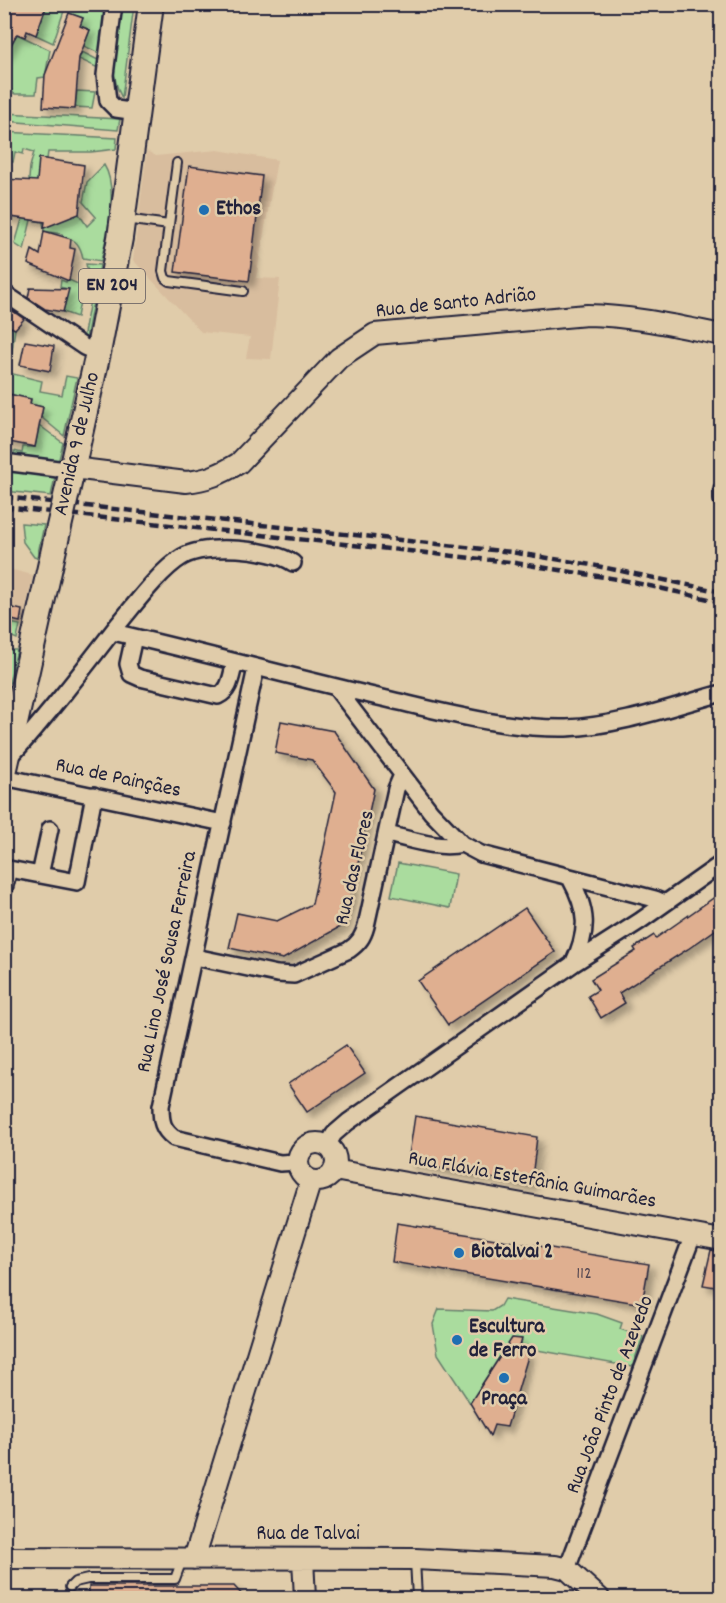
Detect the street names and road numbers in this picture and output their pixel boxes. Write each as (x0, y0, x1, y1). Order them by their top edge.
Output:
road number: EN 204 (79, 269, 145, 303)
street label: Rua de Santo Adrião (374, 281, 538, 327)
street label: Avenida 9 de Julho (47, 369, 109, 519)
street label: Rua de Painçães (52, 751, 184, 807)
street label: Rua das Flores (328, 808, 384, 928)
street label: Rua Lino José Sousa Ferreira (130, 847, 206, 1076)
street label: Rua Flávia Estefânia Guimarães (406, 1144, 658, 1218)
street label: Rua João Pinto de Azevedo (559, 1291, 663, 1499)
street label: Rua de Talvai (256, 1520, 360, 1550)

